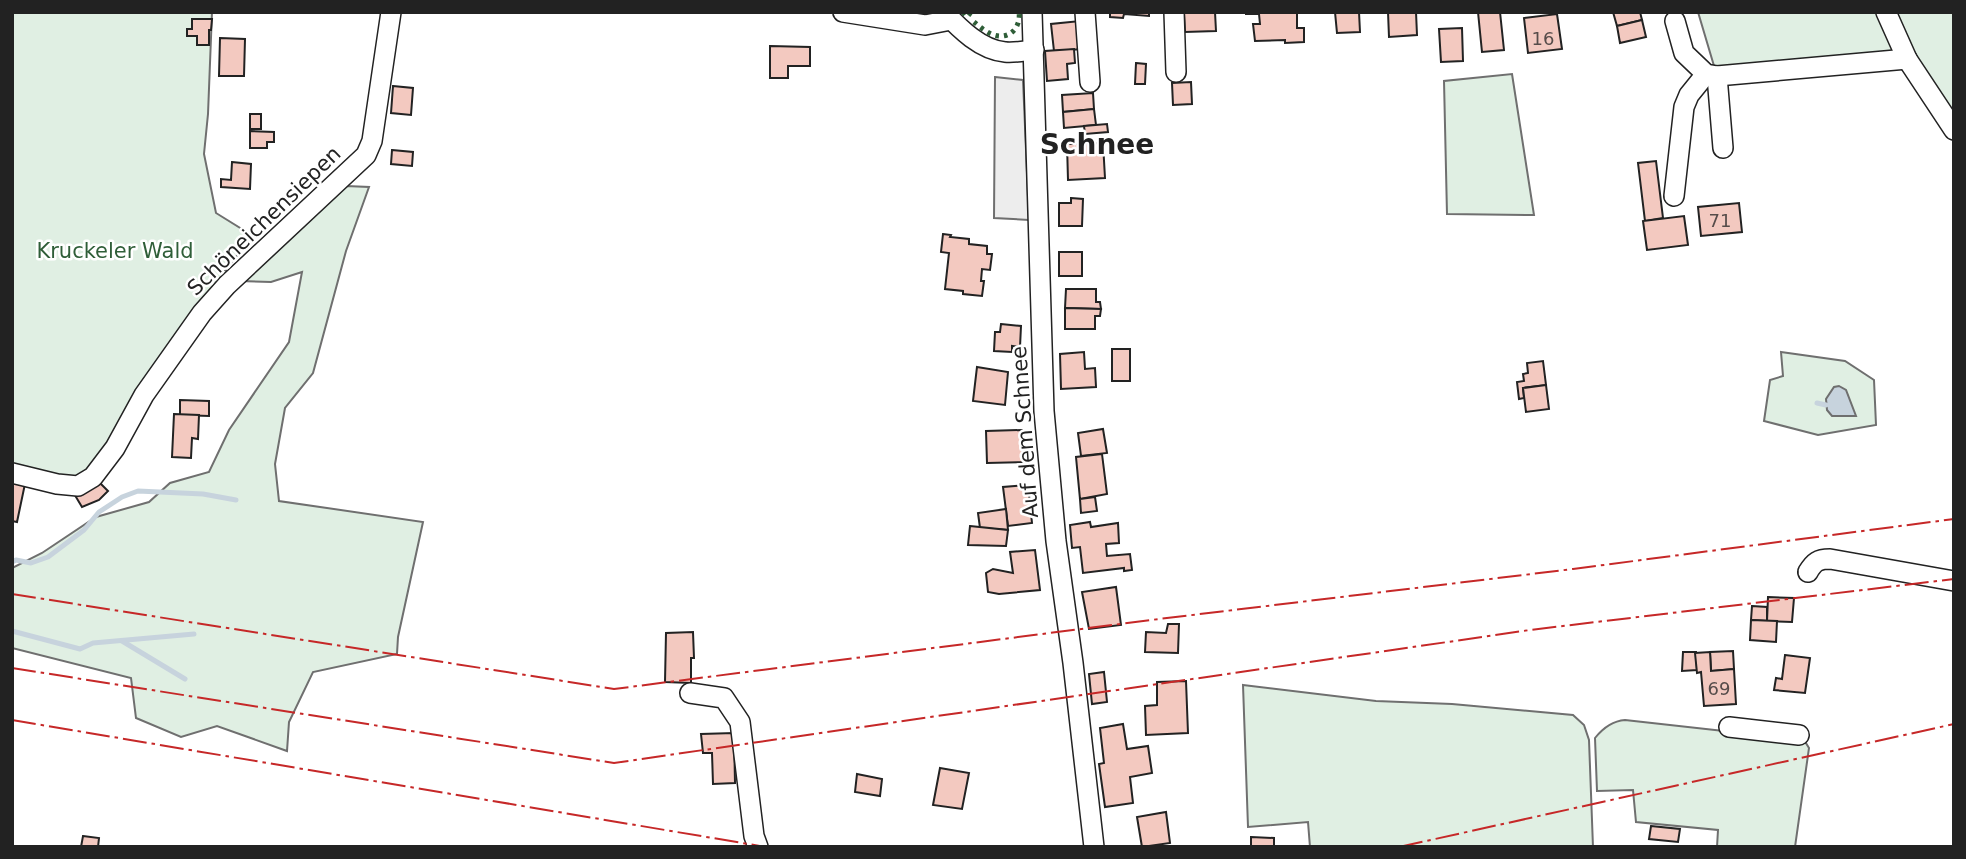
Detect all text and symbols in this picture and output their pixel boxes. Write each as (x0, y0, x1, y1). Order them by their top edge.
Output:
house number: 16 (1532, 28, 1554, 49)
district label: Schnee (1040, 128, 1154, 161)
street label: Schöneichensiepen (182, 142, 346, 300)
house number: 71 (1709, 210, 1731, 231)
park label: Kruckeler Wald (36, 239, 194, 263)
street label: Auf dem Schnee (1007, 345, 1043, 519)
house number: 69 (1708, 678, 1730, 699)

